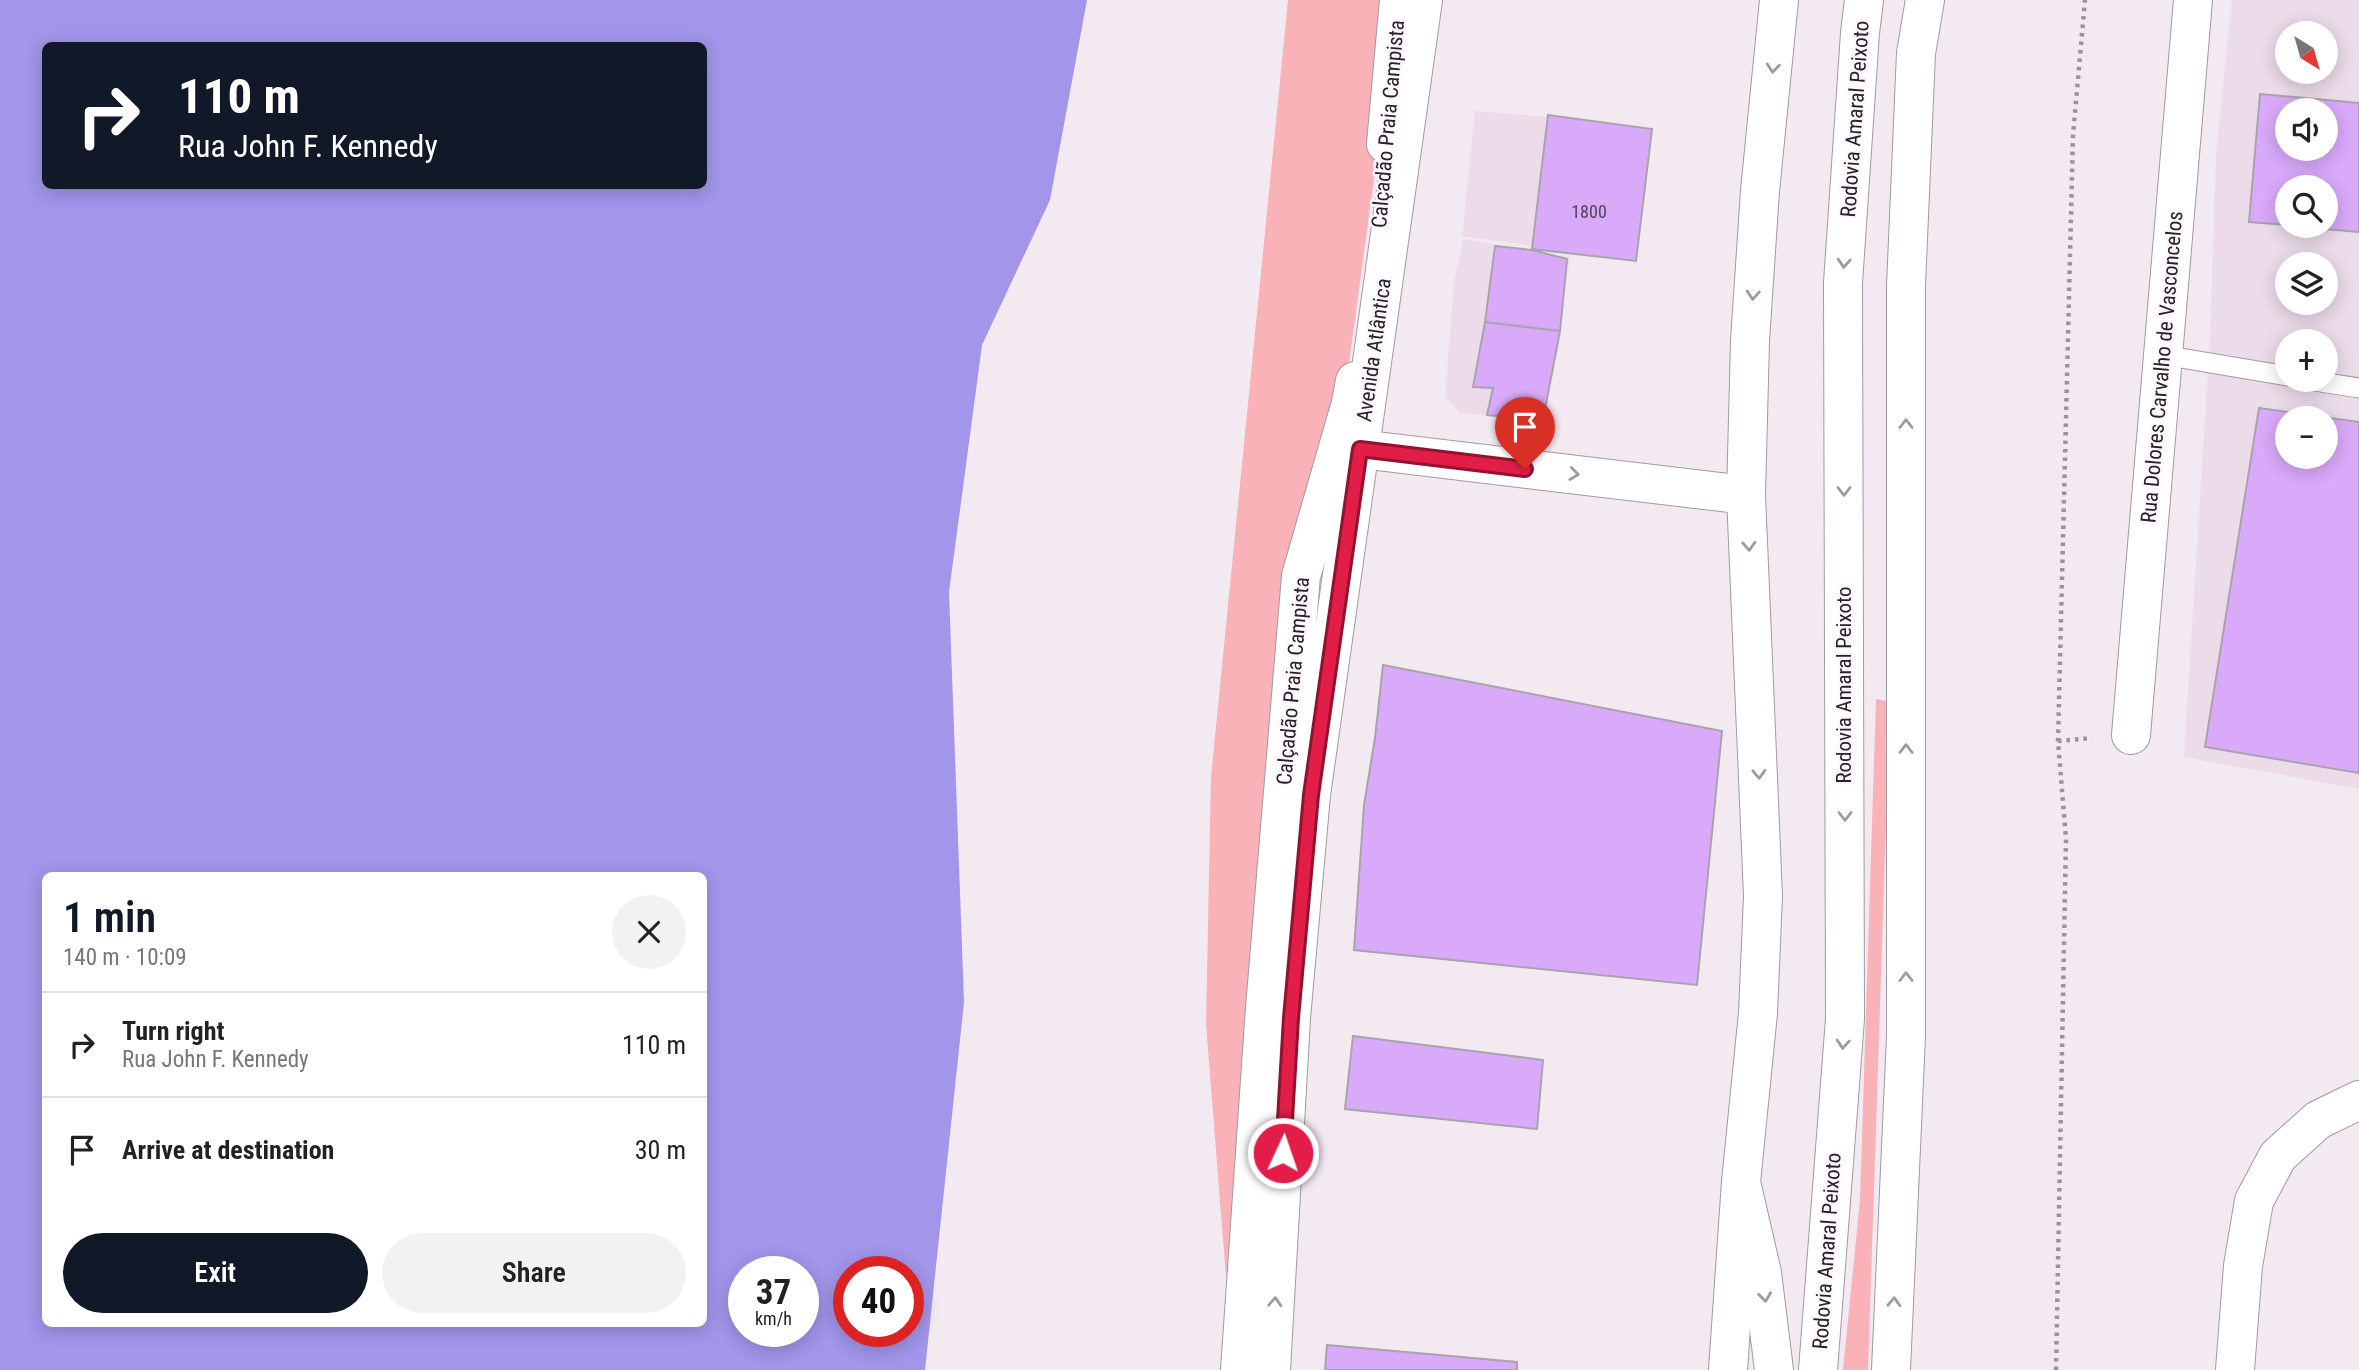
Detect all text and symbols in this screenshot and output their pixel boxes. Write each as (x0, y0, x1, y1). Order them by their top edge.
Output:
street label: Calçadão Praia Campista (1367, 19, 1409, 229)
street label: Rodovia Amaral Peixoto (1836, 20, 1874, 218)
north arrow (2275, 21, 2338, 84)
map controls (2275, 21, 2338, 469)
one-way arrow (1765, 62, 1780, 74)
text: 110 m (178, 68, 300, 125)
icon: right (63, 70, 154, 161)
button: sound (2275, 98, 2338, 161)
text: Rua John F. Kennedy (178, 127, 438, 165)
button: search (2275, 175, 2338, 238)
house number: 1800 (1571, 201, 1607, 222)
street label: Rua Dolores Carvalho de Vasconcelos (2136, 210, 2188, 524)
button: layers (2275, 252, 2338, 315)
one-way arrow (1837, 258, 1852, 269)
street label: Avenida Atlântica (1352, 277, 1396, 423)
one-way arrow (1746, 289, 1761, 300)
button: + (2275, 329, 2338, 392)
pin (1495, 397, 1555, 469)
button: − (2275, 406, 2338, 469)
icon: arrive (1506, 408, 1544, 446)
one-way arrow (1898, 418, 1914, 428)
one-way arrow (1568, 467, 1579, 482)
one-way arrow (1836, 486, 1852, 497)
one-way arrow (1741, 541, 1756, 552)
street label: Calçadão Praia Campista (1272, 576, 1314, 786)
street label: Rodovia Amaral Peixoto (1832, 586, 1856, 784)
one-way arrow (1898, 743, 1914, 754)
one-way arrow (1751, 769, 1767, 779)
one-way arrow (1837, 812, 1853, 822)
text: 1 min (63, 893, 156, 942)
button: close (612, 895, 686, 969)
text: 140 m · 10:09 (63, 944, 187, 971)
one-way arrow (1898, 971, 1914, 981)
text: Turn right (122, 1016, 224, 1046)
icon: right (63, 1026, 101, 1064)
text: 110 m (622, 1030, 686, 1060)
one-way arrow (1836, 1039, 1851, 1050)
text: Rua John F. Kennedy (122, 1046, 309, 1073)
position arrow (1246, 1116, 1320, 1190)
icon: arrive (63, 1131, 101, 1169)
text: Arrive at destination (122, 1135, 334, 1165)
text: 30 m (635, 1135, 686, 1165)
street label: Rodovia Amaral Peixoto (1808, 1152, 1846, 1350)
button: Exit (63, 1233, 368, 1313)
button: Share (382, 1233, 686, 1313)
speed limit sign: 40 (833, 1256, 924, 1347)
text: 37 (756, 1272, 791, 1313)
one-way arrow (1758, 1291, 1773, 1303)
one-way arrow (1267, 1296, 1282, 1307)
one-way arrow (1887, 1296, 1902, 1307)
text: km/h (755, 1308, 792, 1329)

